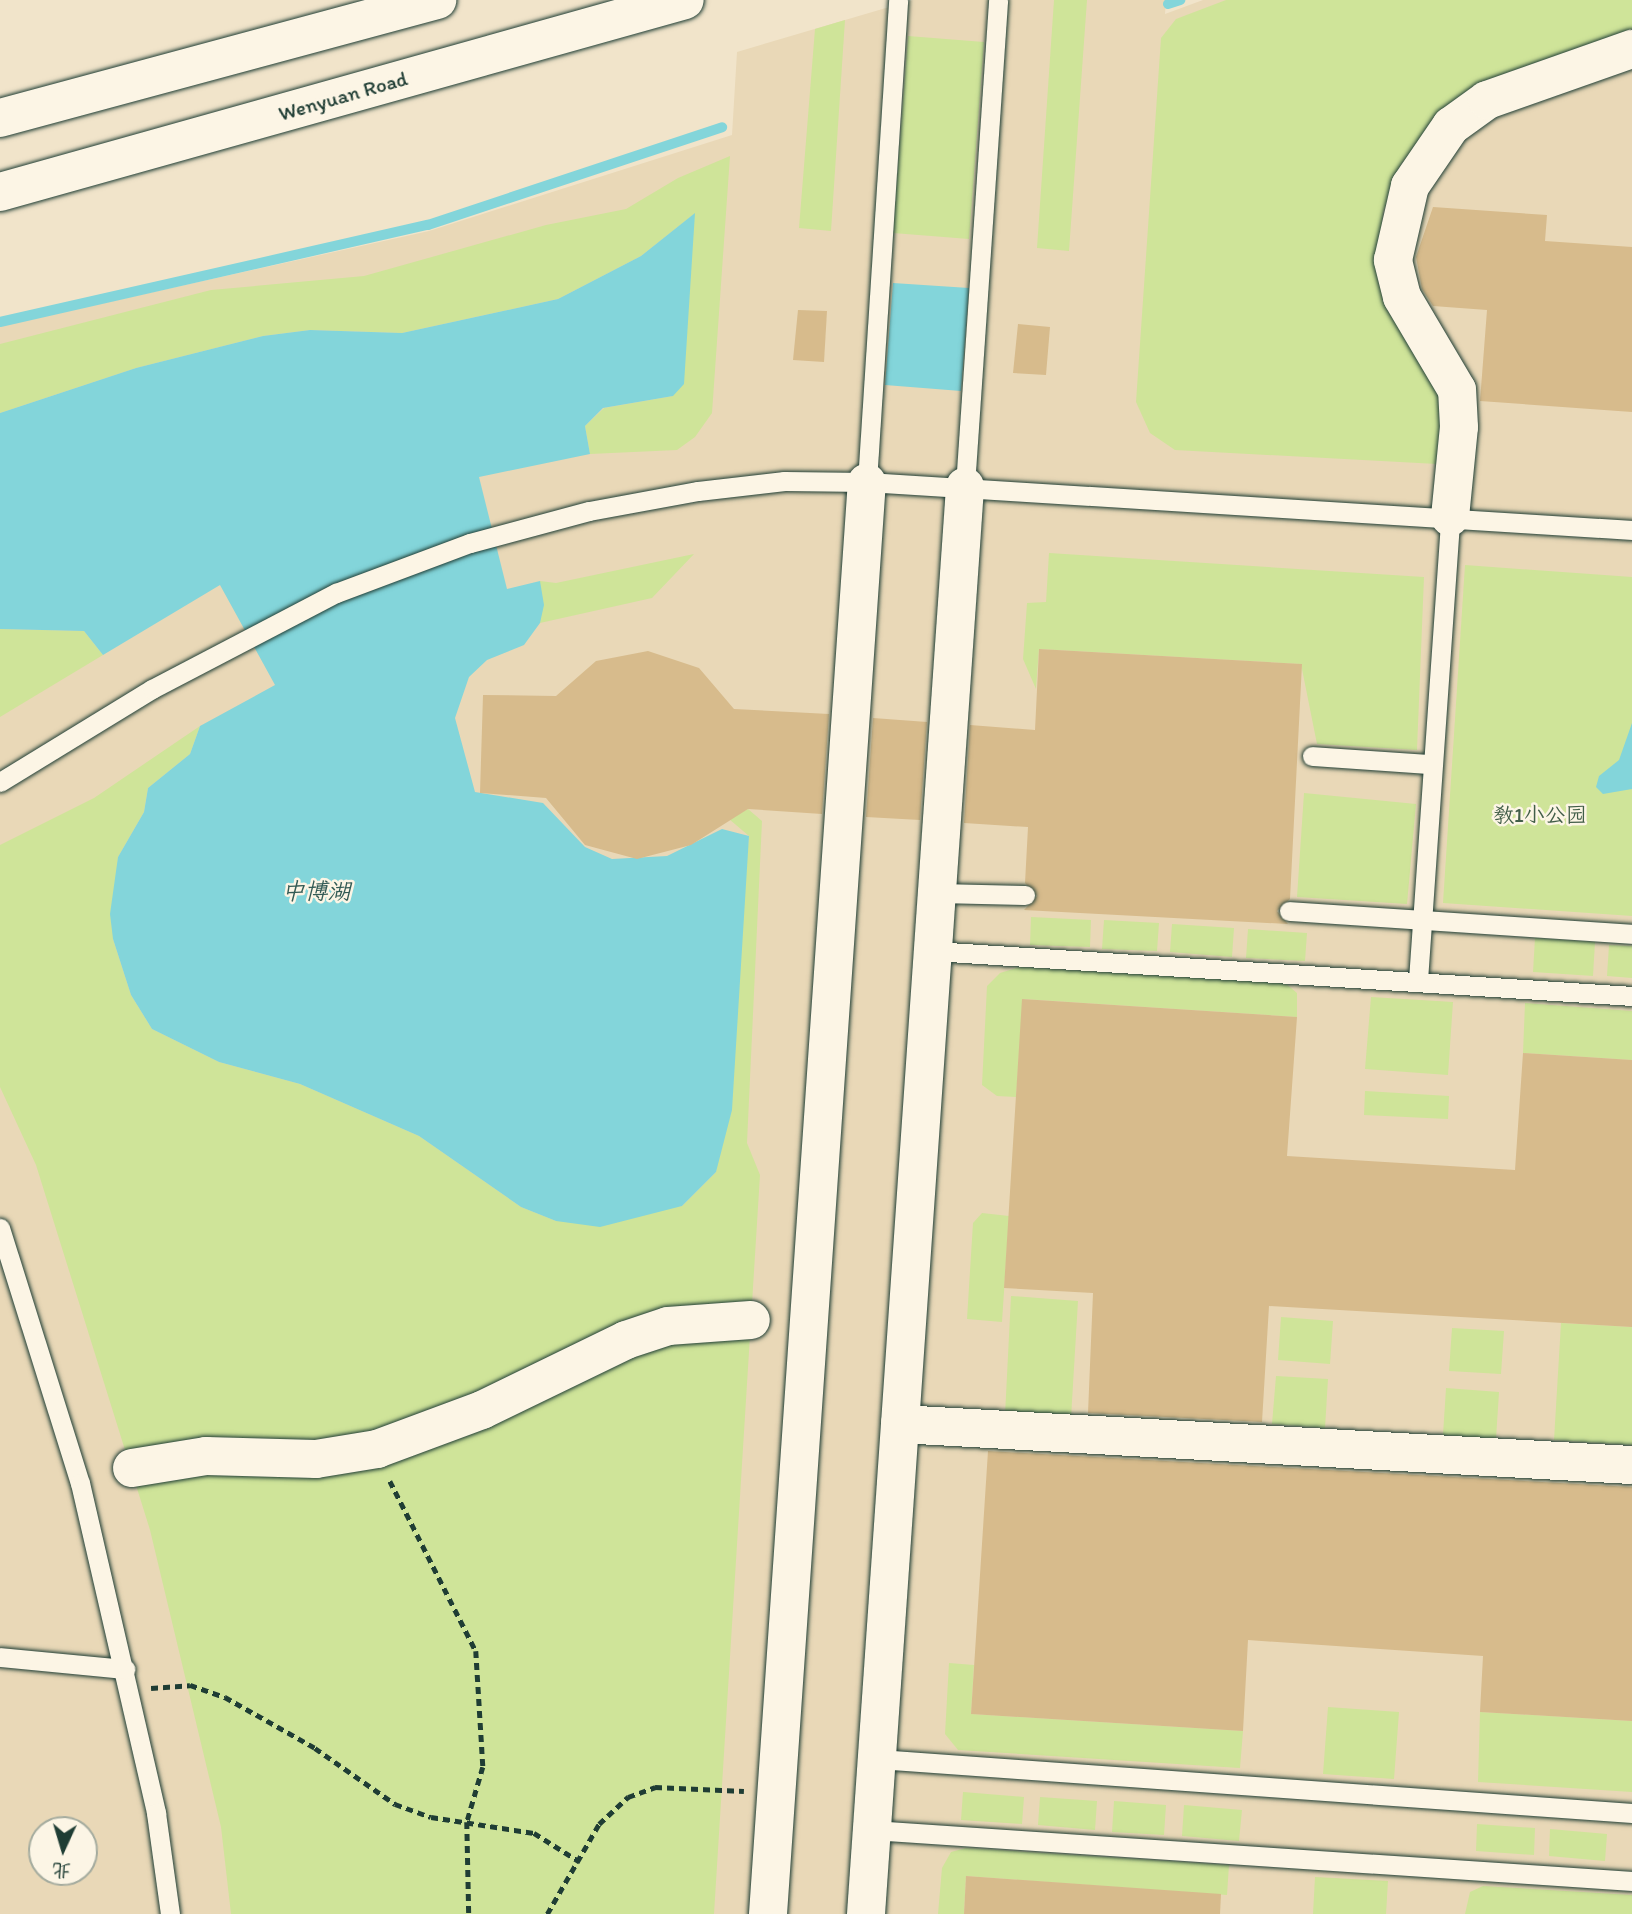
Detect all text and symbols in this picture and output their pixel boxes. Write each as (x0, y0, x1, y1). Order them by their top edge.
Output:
street label: Wenyuan Road (276, 66, 410, 126)
park label: 教1小公园 (1493, 802, 1587, 828)
water label: 中博湖 (282, 877, 350, 905)
north arrow (28, 1816, 98, 1886)
text: 北 (51, 1858, 72, 1883)

